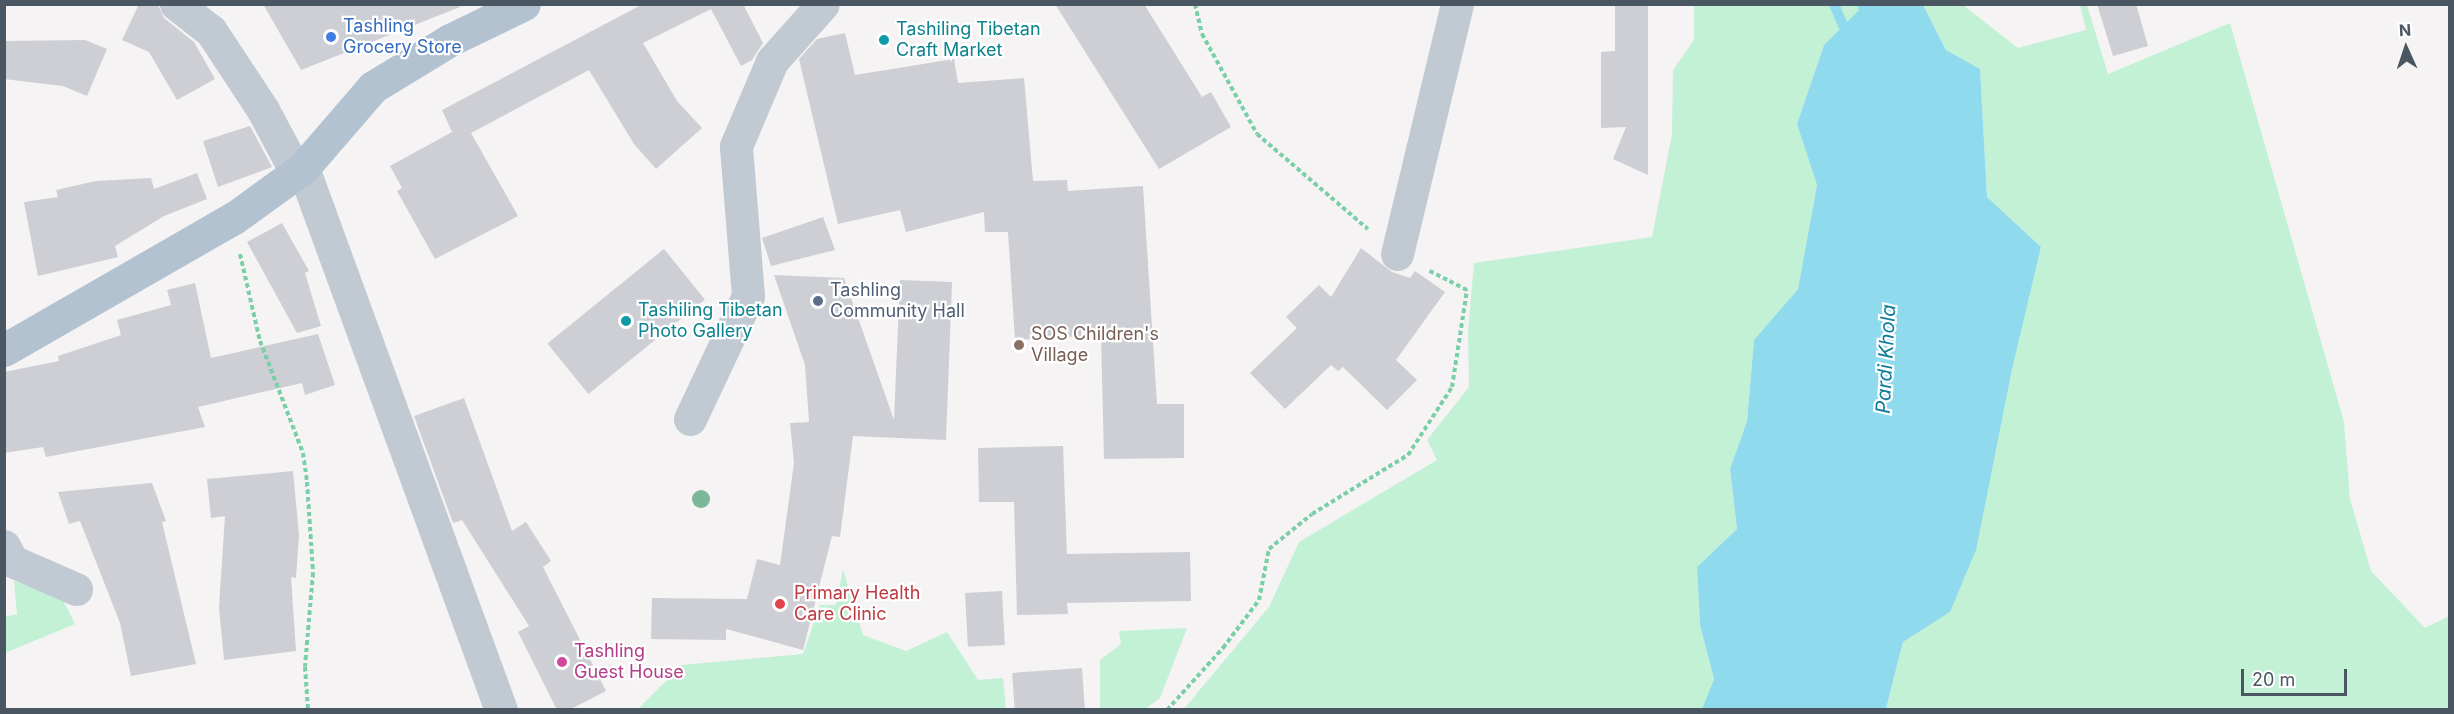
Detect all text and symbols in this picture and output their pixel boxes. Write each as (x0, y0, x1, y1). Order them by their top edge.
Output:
place label: Tashling Grocery Store (343, 16, 462, 58)
north arrow (2376, 18, 2436, 78)
place label: Tashiling Tibetan Craft Market (896, 19, 1041, 62)
text: N (2398, 20, 2412, 40)
marker: Tashling Grocery Store (324, 30, 338, 44)
marker: Tashiling Tibetan Craft Market (877, 33, 891, 47)
place label: Tashling Community Hall (830, 280, 965, 322)
marker: Tashling Community Hall (811, 294, 825, 308)
place label: Tashiling Tibetan Photo Gallery (638, 300, 783, 342)
water label: Pardi Khola (1871, 304, 1901, 414)
marker: Tashiling Tibetan Photo Gallery (619, 314, 633, 328)
place label: SOS Children's Village (1031, 324, 1159, 366)
marker: SOS Children's Village (1012, 338, 1026, 352)
place label: Primary Health Care Clinic (794, 583, 920, 626)
marker: Primary Health Care Clinic (771, 595, 789, 613)
place label: Tashling Guest House (574, 641, 684, 684)
marker: Tashling Guest House (555, 655, 569, 669)
scale bar (2244, 657, 2350, 695)
text: 20 m (2252, 669, 2295, 690)

